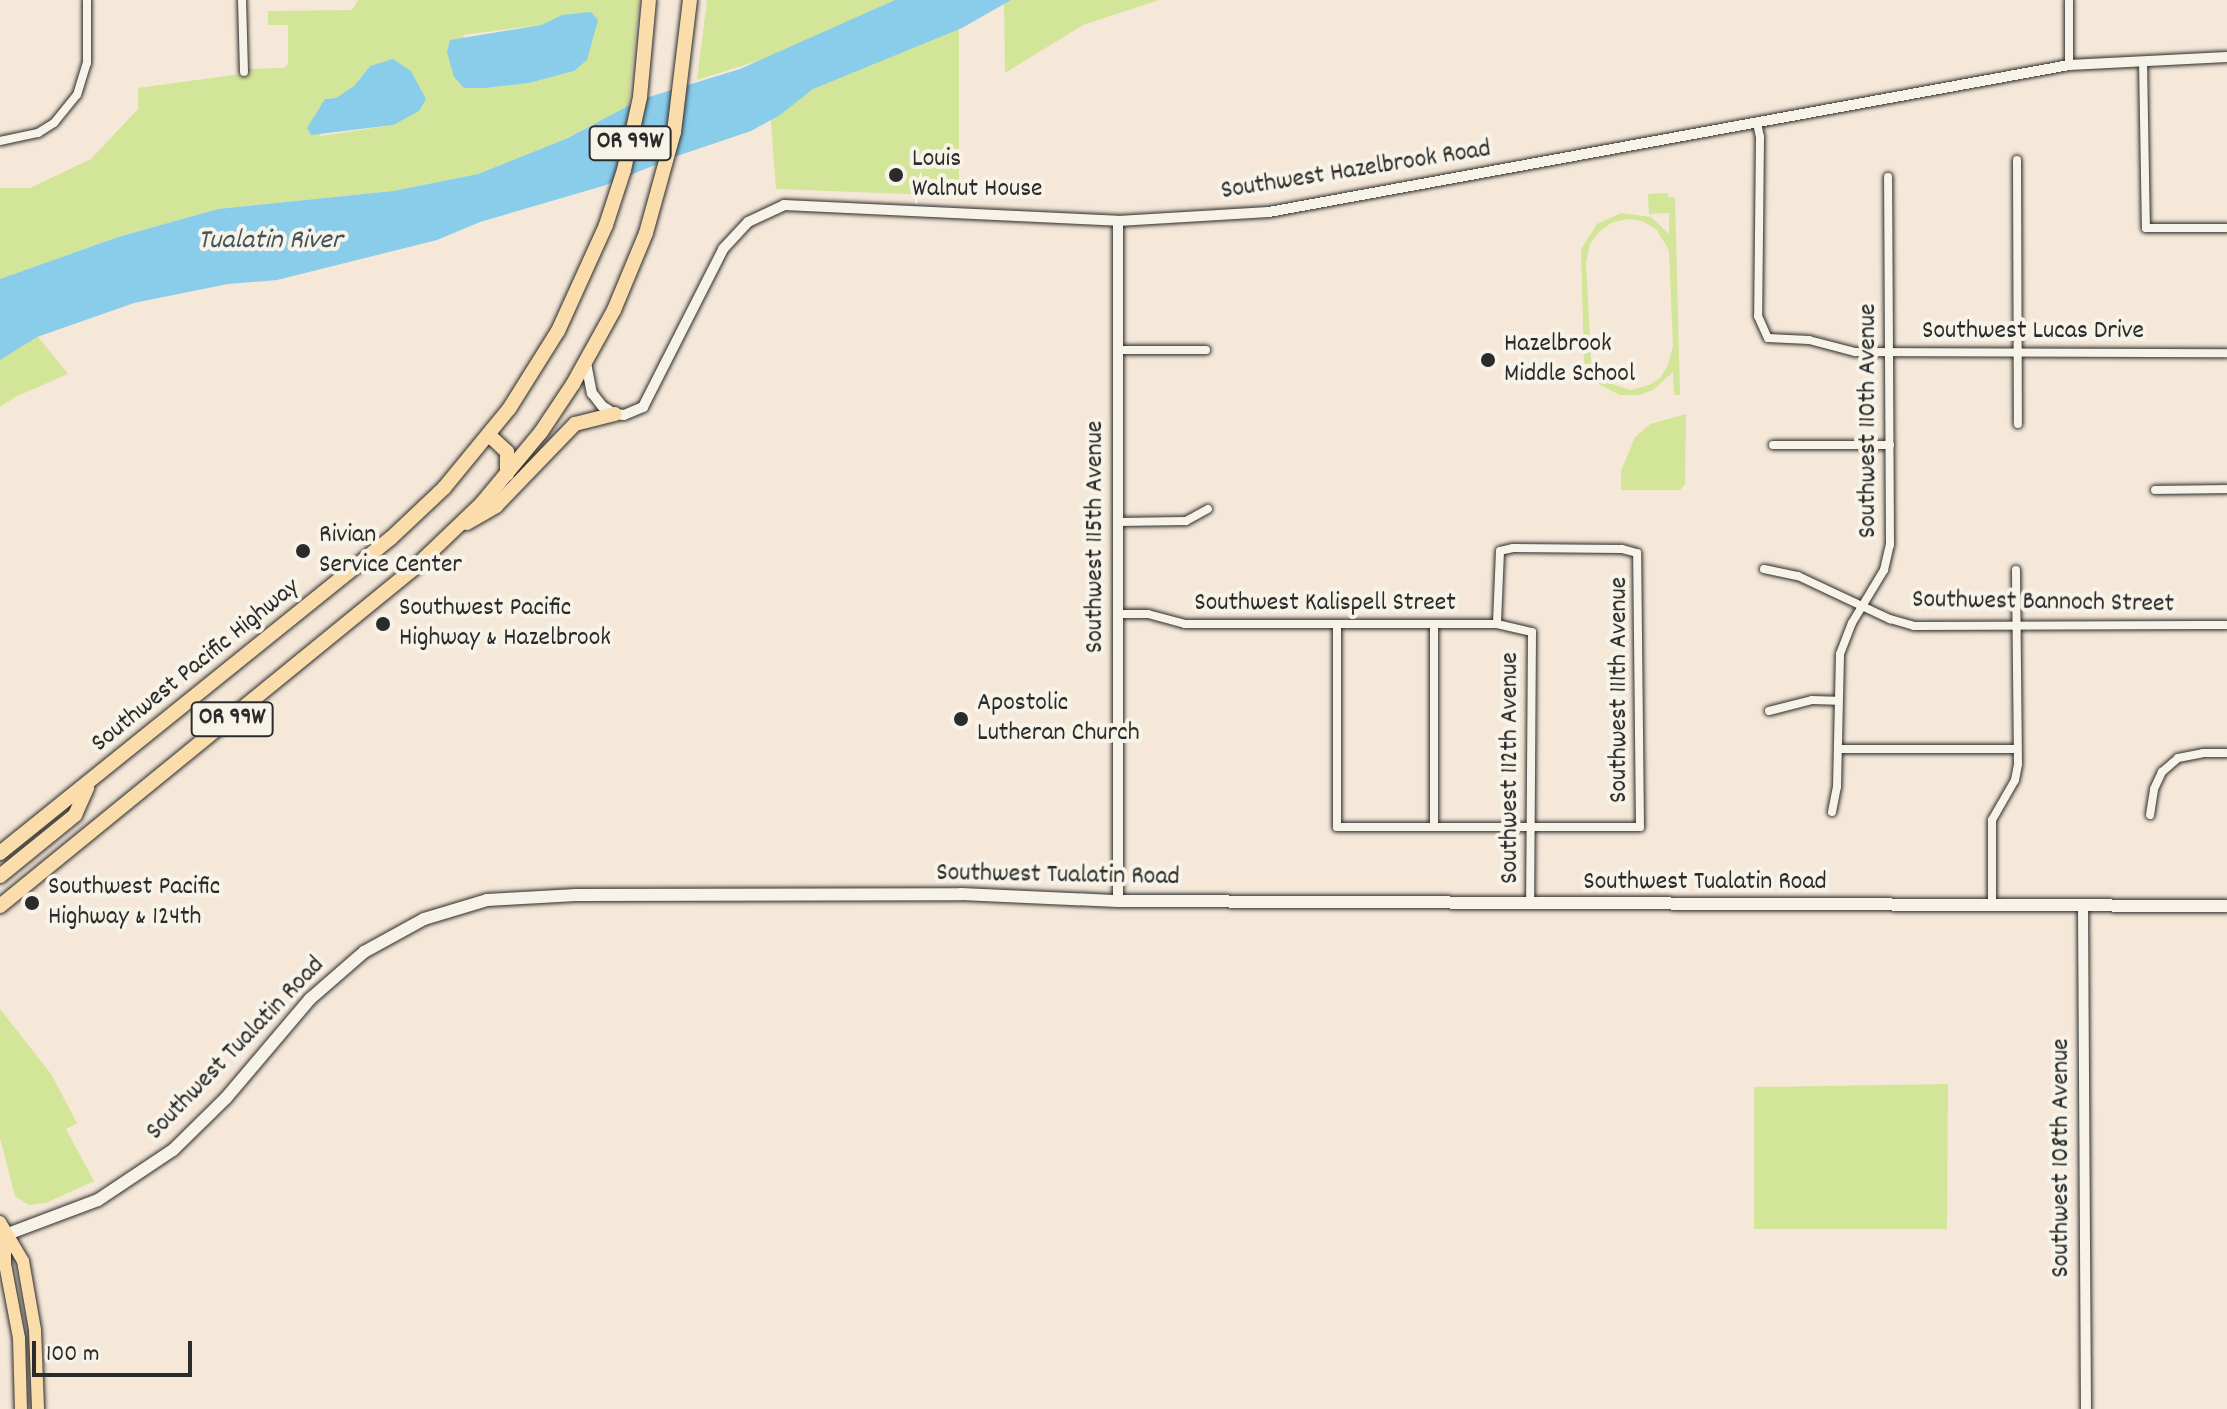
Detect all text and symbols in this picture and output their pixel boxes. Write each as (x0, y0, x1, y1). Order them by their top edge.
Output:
road number: OR 99W (588, 123, 672, 163)
street label: Southwest Hazelbrook Road (1219, 134, 1493, 208)
place label: Louis Walnut House (912, 144, 1043, 206)
marker: Louis Walnut House (887, 166, 905, 184)
water label: Tualatin River (198, 225, 342, 259)
street label: Southwest 110th Avenue (1853, 304, 1885, 538)
street label: Southwest Lucas Drive (1922, 316, 2144, 348)
place label: Hazelbrook Middle School (1504, 329, 1635, 390)
marker: Hazelbrook Middle School (1479, 351, 1497, 369)
street label: Southwest 115th Avenue (1080, 421, 1112, 653)
place label: Rivian Service Center (319, 520, 462, 582)
marker: Rivian Service Center (294, 542, 312, 560)
street label: Southwest Pacific Highway (86, 572, 306, 760)
street label: Southwest 111th Avenue (1604, 577, 1636, 803)
street label: Southwest Bannoch Street (1912, 585, 2174, 621)
street label: Southwest Kalispell Street (1194, 588, 1456, 620)
place label: Southwest Pacific Highway & Hazelbrook (399, 593, 611, 654)
marker: Southwest Pacific Highway & Hazelbrook (374, 615, 392, 633)
street label: Southwest 112th Avenue (1495, 652, 1527, 884)
place label: Apostolic Lutheran Church (977, 688, 1140, 750)
road number: OR 99W (190, 699, 274, 739)
marker: Apostolic Lutheran Church (952, 710, 970, 728)
street label: Southwest Tualatin Road (936, 858, 1180, 894)
street label: Southwest Tualatin Road (1583, 867, 1827, 899)
place label: Southwest Pacific Highway & 124th (48, 872, 220, 934)
marker: Southwest Pacific Highway & 124th (23, 894, 41, 912)
street label: Southwest Tualatin Road (140, 951, 332, 1147)
street label: Southwest 108th Avenue (2046, 1038, 2078, 1278)
scale bar (36, 1325, 196, 1375)
text: 100 m (46, 1338, 99, 1372)

